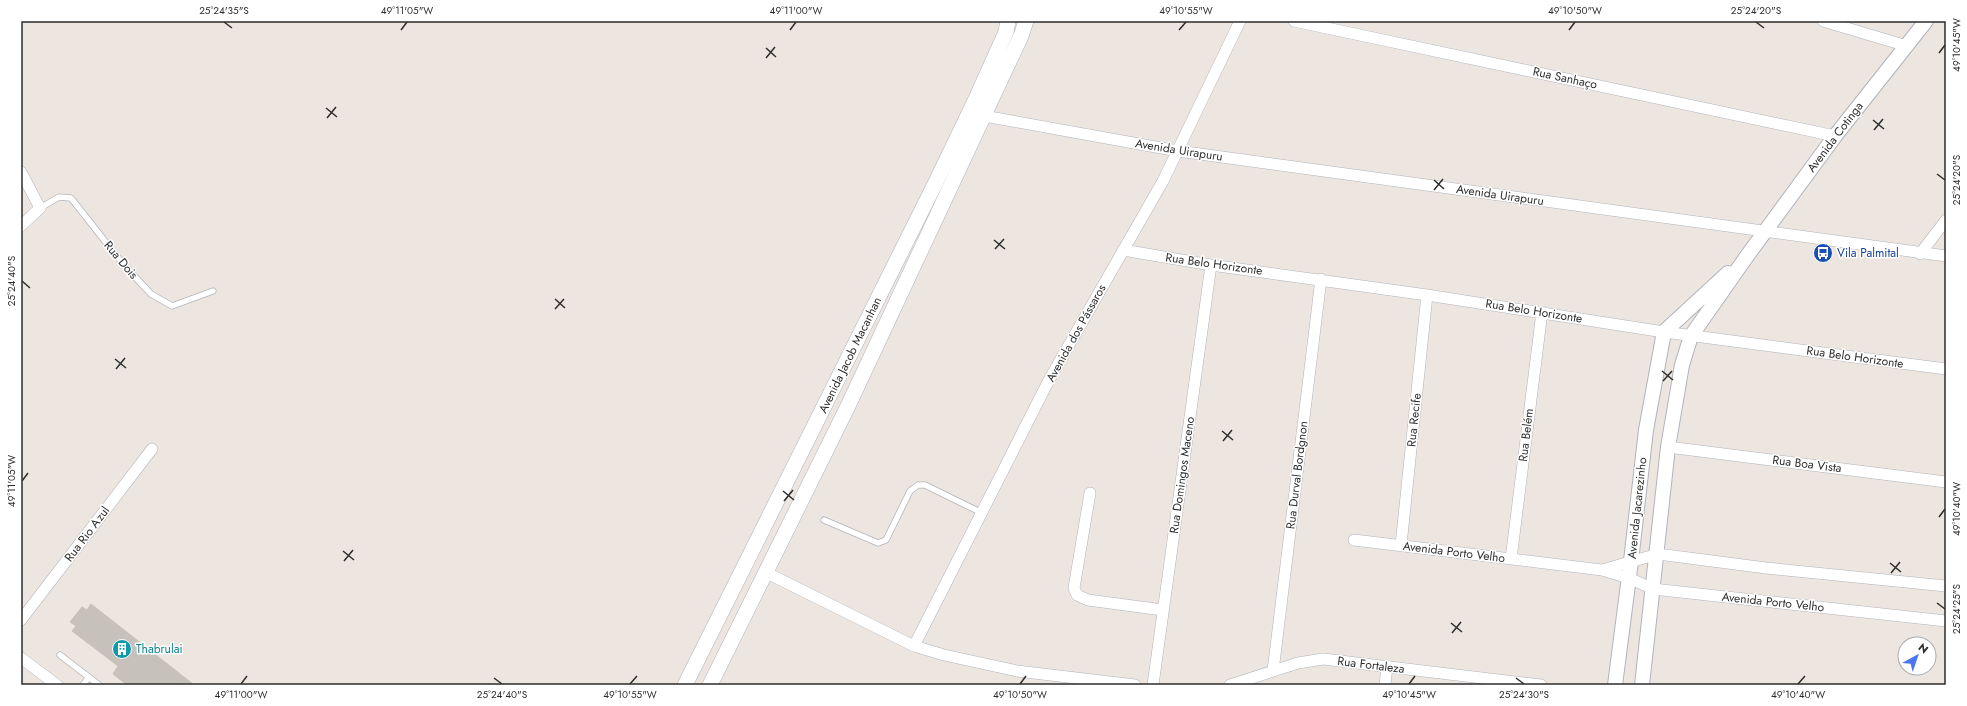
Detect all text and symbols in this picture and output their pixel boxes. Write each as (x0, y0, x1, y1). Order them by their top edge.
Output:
text: 25°24'35"S (199, 3, 249, 18)
text: 49°11'05"W (381, 3, 433, 18)
text: 49°11'00"W (770, 3, 822, 18)
text: 49°10'55"W (1159, 3, 1213, 18)
text: 49°10'50"W (1548, 3, 1602, 18)
text: 25°24'20"S (1731, 3, 1782, 18)
text: 49°10'45"W (1949, 18, 1964, 72)
street label: Rua Sanhaço (1531, 62, 1599, 94)
street label: Avenida Cotinga (1803, 98, 1868, 176)
street label: Avenida Uirapuru (1134, 134, 1224, 166)
text: 25°24'20"S (1949, 154, 1964, 205)
street label: Avenida Uirapuru (1455, 180, 1545, 210)
street label: Rua Dois (100, 237, 142, 283)
bus stop icon: Vila Palmital (1812, 242, 1834, 264)
place label: Vila Palmital (1837, 244, 1899, 262)
street label: Rua Belo Horizonte (1164, 248, 1264, 280)
text: 25°24'40"S (4, 255, 19, 306)
street label: Avenida dos Pássaros (1042, 281, 1110, 385)
street label: Avenida Jacob Macanhan (814, 294, 886, 416)
street label: Rua Belo Horizonte (1484, 294, 1584, 328)
street label: Rua Belo Horizonte (1805, 341, 1905, 373)
street label: Rua Recife (1402, 392, 1426, 448)
street label: Rua Belém (1514, 407, 1538, 463)
street label: Rua Domingos Maceno (1165, 415, 1199, 535)
street label: Rua Durval Bordgnon (1281, 420, 1313, 530)
street label: Rua Boa Vista (1771, 451, 1843, 477)
text: 49°11'05"W (4, 455, 19, 507)
street label: Avenida Jacarezinho (1623, 456, 1651, 560)
text: 49°10'40"W (1949, 482, 1964, 536)
street label: Rua Rio Azul (60, 502, 114, 566)
street label: Avenida Porto Velho (1402, 537, 1507, 567)
text: 25°24'25"S (1949, 584, 1964, 634)
street label: Avenida Porto Velho (1721, 588, 1826, 616)
north arrow (1897, 636, 1937, 676)
building icon: Thabrulai (111, 638, 133, 660)
text: N (1915, 639, 1932, 657)
place label: Thabrulai (136, 640, 183, 658)
street label: Rua Fortaleza (1336, 652, 1406, 678)
text: 49°11'00"W (215, 687, 267, 702)
text: 25°24'40"S (477, 687, 528, 702)
text: 49°10'55"W (603, 687, 657, 702)
text: 49°10'50"W (993, 687, 1047, 702)
text: 49°10'45"W (1382, 687, 1436, 702)
text: 25°24'30"S (1499, 687, 1550, 702)
text: 49°10'40"W (1771, 687, 1825, 702)

